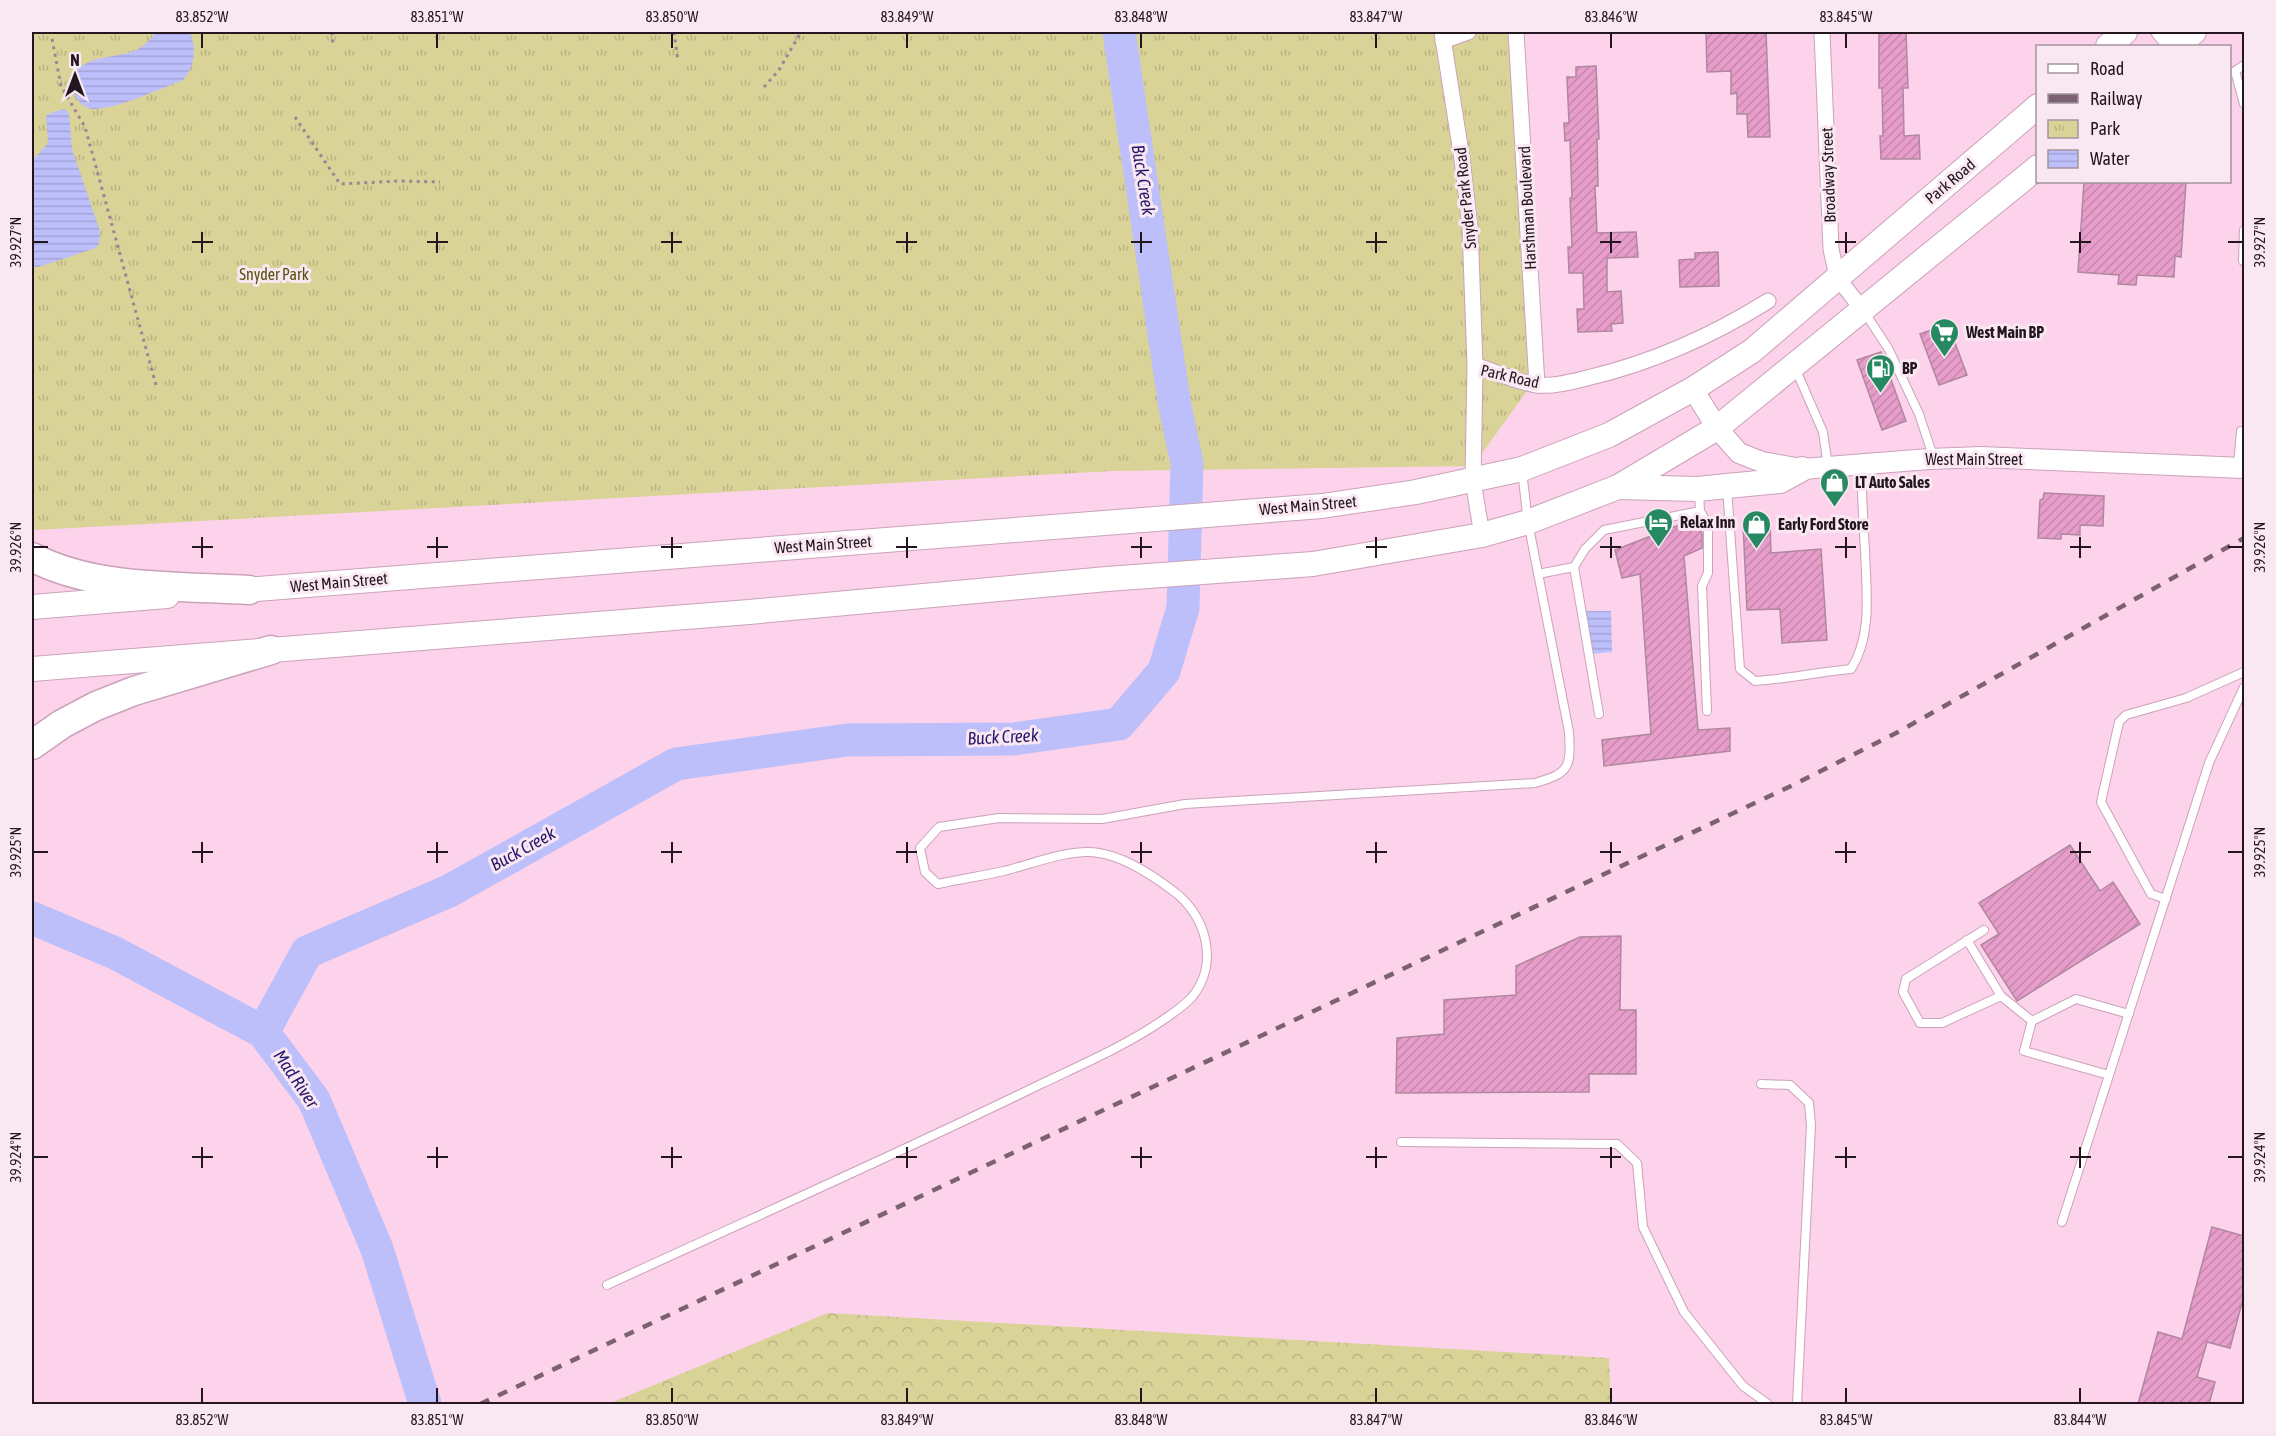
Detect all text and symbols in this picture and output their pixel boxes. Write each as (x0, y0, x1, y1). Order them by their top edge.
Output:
text: 83.852°W (176, 8, 229, 25)
text: 83.851°W (411, 8, 464, 25)
text: 83.850°W (646, 8, 699, 25)
text: 83.849°W (881, 8, 934, 25)
text: 83.848°W (1115, 8, 1168, 25)
text: 83.847°W (1350, 8, 1403, 25)
text: 83.846°W (1585, 8, 1638, 25)
text: 83.845°W (1820, 8, 1873, 25)
north arrow (45, 45, 105, 105)
legend (2036, 45, 2231, 183)
text: N (70, 51, 80, 69)
text: Road (2090, 58, 2124, 79)
text: Railway (2090, 88, 2142, 109)
text: Park (2090, 118, 2120, 139)
street label: Broadway Street (1817, 127, 1840, 223)
water label: Buck Creek (1128, 143, 1160, 218)
street label: Snyder Park Road (1451, 146, 1480, 250)
street label: Harshman Boulevard (1515, 146, 1539, 270)
text: Water (2090, 148, 2130, 169)
street label: Park Road (1921, 155, 1979, 207)
text: 39.927°N (7, 217, 24, 267)
text: 39.927°N (2251, 217, 2268, 267)
park label: Snyder Park (239, 265, 309, 284)
supermarket icon: West Main BP (1929, 316, 1961, 358)
place label: West Main BP (1965, 323, 2044, 341)
fuel station icon: BP (1865, 352, 1897, 394)
place label: BP (1902, 359, 1918, 377)
street label: Park Road (1479, 361, 1541, 391)
street label: West Main Street (1925, 450, 2023, 468)
shop icon: LT Auto Sales (1818, 466, 1850, 508)
place label: LT Auto Sales (1855, 473, 1930, 491)
street label: West Main Street (1259, 492, 1358, 518)
hotel icon: Relax Inn (1643, 506, 1675, 548)
shop icon: Early Ford Store (1741, 508, 1773, 550)
place label: Relax Inn (1680, 513, 1735, 531)
place label: Early Ford Store (1778, 515, 1869, 533)
text: 39.926°N (7, 522, 24, 572)
text: 39.926°N (2251, 522, 2268, 572)
street label: West Main Street (774, 532, 873, 556)
street label: West Main Street (290, 569, 389, 595)
water label: Buck Creek (967, 724, 1040, 749)
water label: Buck Creek (487, 822, 560, 875)
text: 39.925°N (7, 827, 24, 877)
text: 39.925°N (2251, 827, 2268, 877)
water label: Mad River (269, 1046, 324, 1112)
text: 39.924°N (7, 1132, 24, 1182)
text: 39.924°N (2251, 1132, 2268, 1182)
text: 83.852°W (176, 1411, 229, 1428)
text: 83.851°W (411, 1411, 464, 1428)
text: 83.850°W (646, 1411, 699, 1428)
text: 83.849°W (881, 1411, 934, 1428)
text: 83.848°W (1115, 1411, 1168, 1428)
text: 83.847°W (1350, 1411, 1403, 1428)
text: 83.846°W (1585, 1411, 1638, 1428)
text: 83.845°W (1820, 1411, 1873, 1428)
text: 83.844°W (2054, 1411, 2107, 1428)

